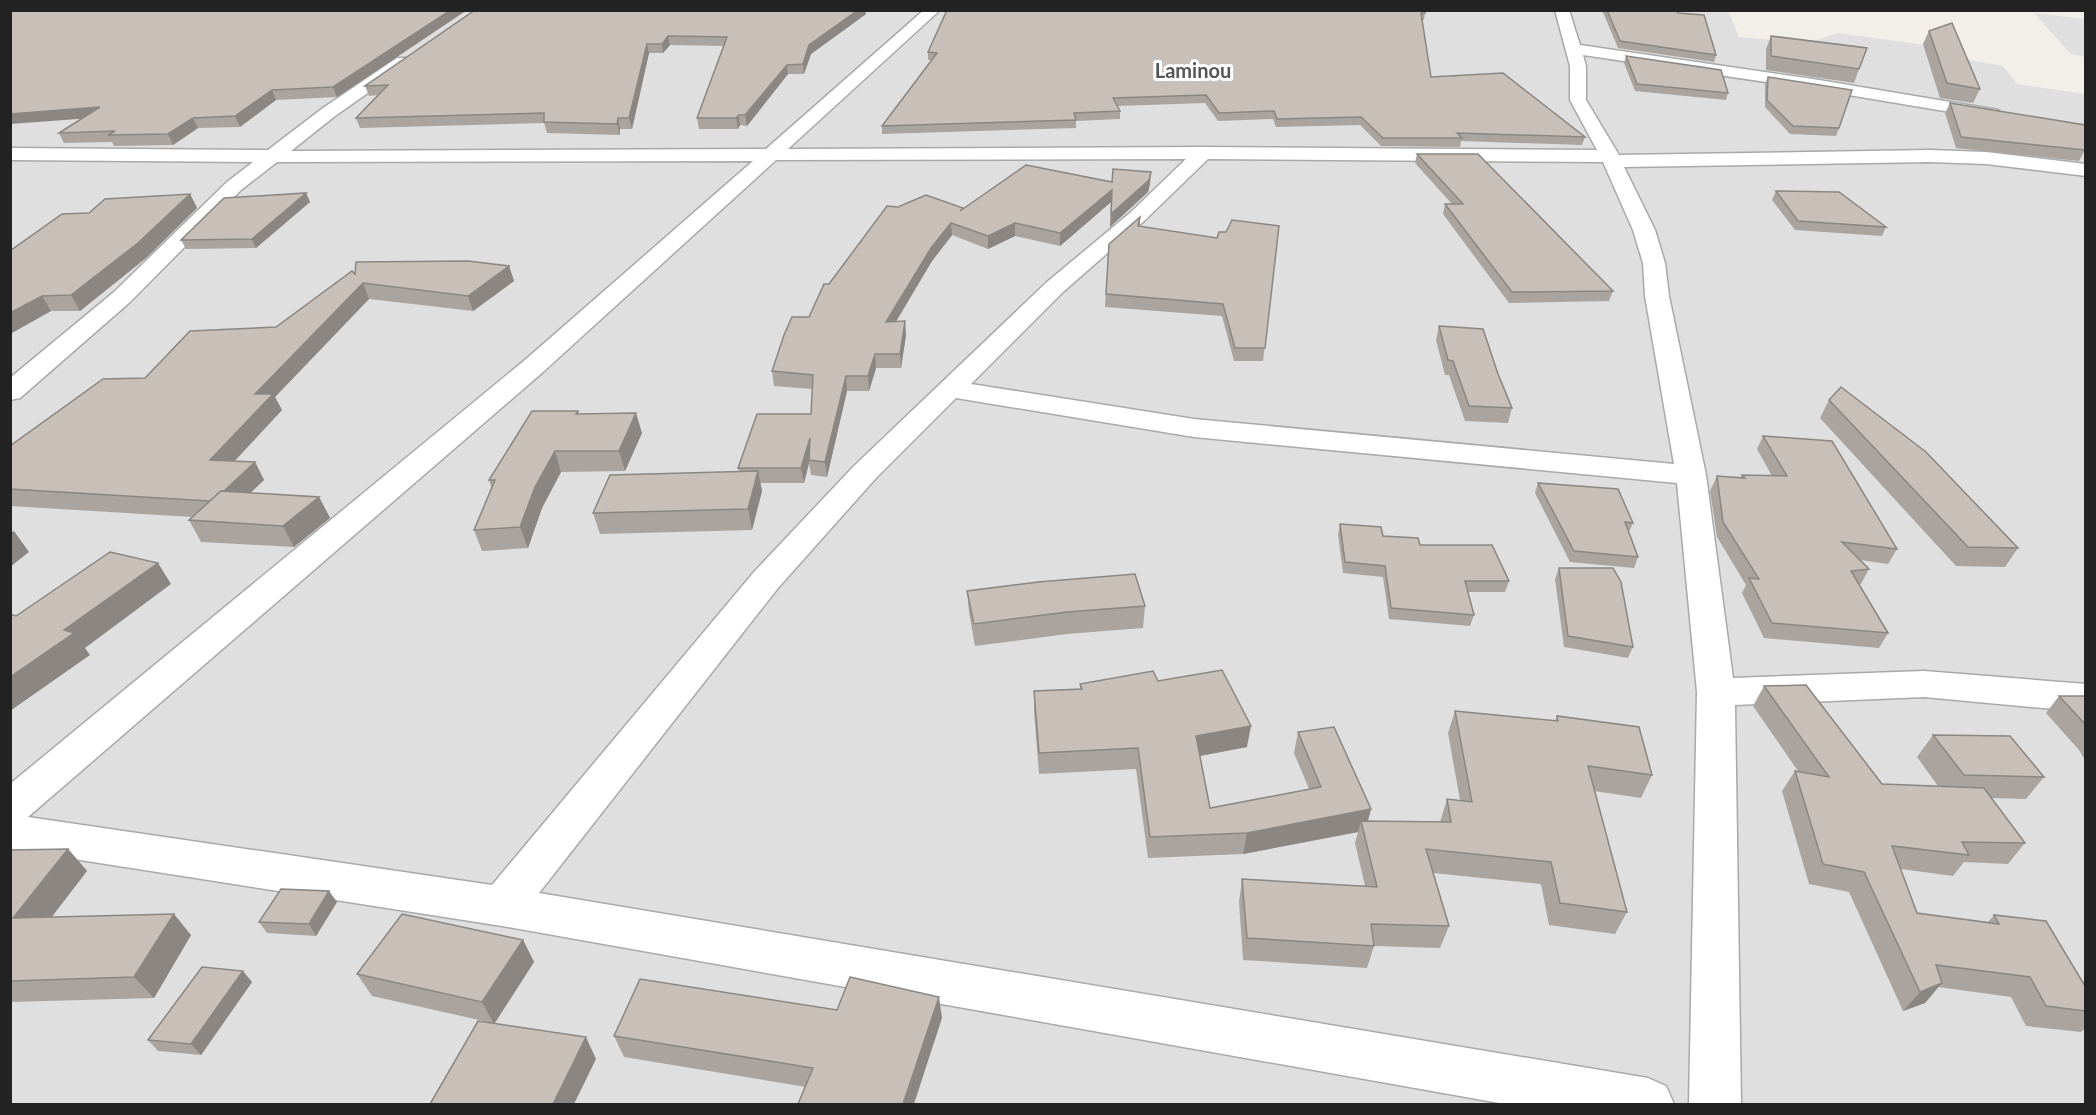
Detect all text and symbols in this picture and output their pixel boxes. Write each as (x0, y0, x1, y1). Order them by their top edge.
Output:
district label: Laminou (1155, 58, 1231, 82)

